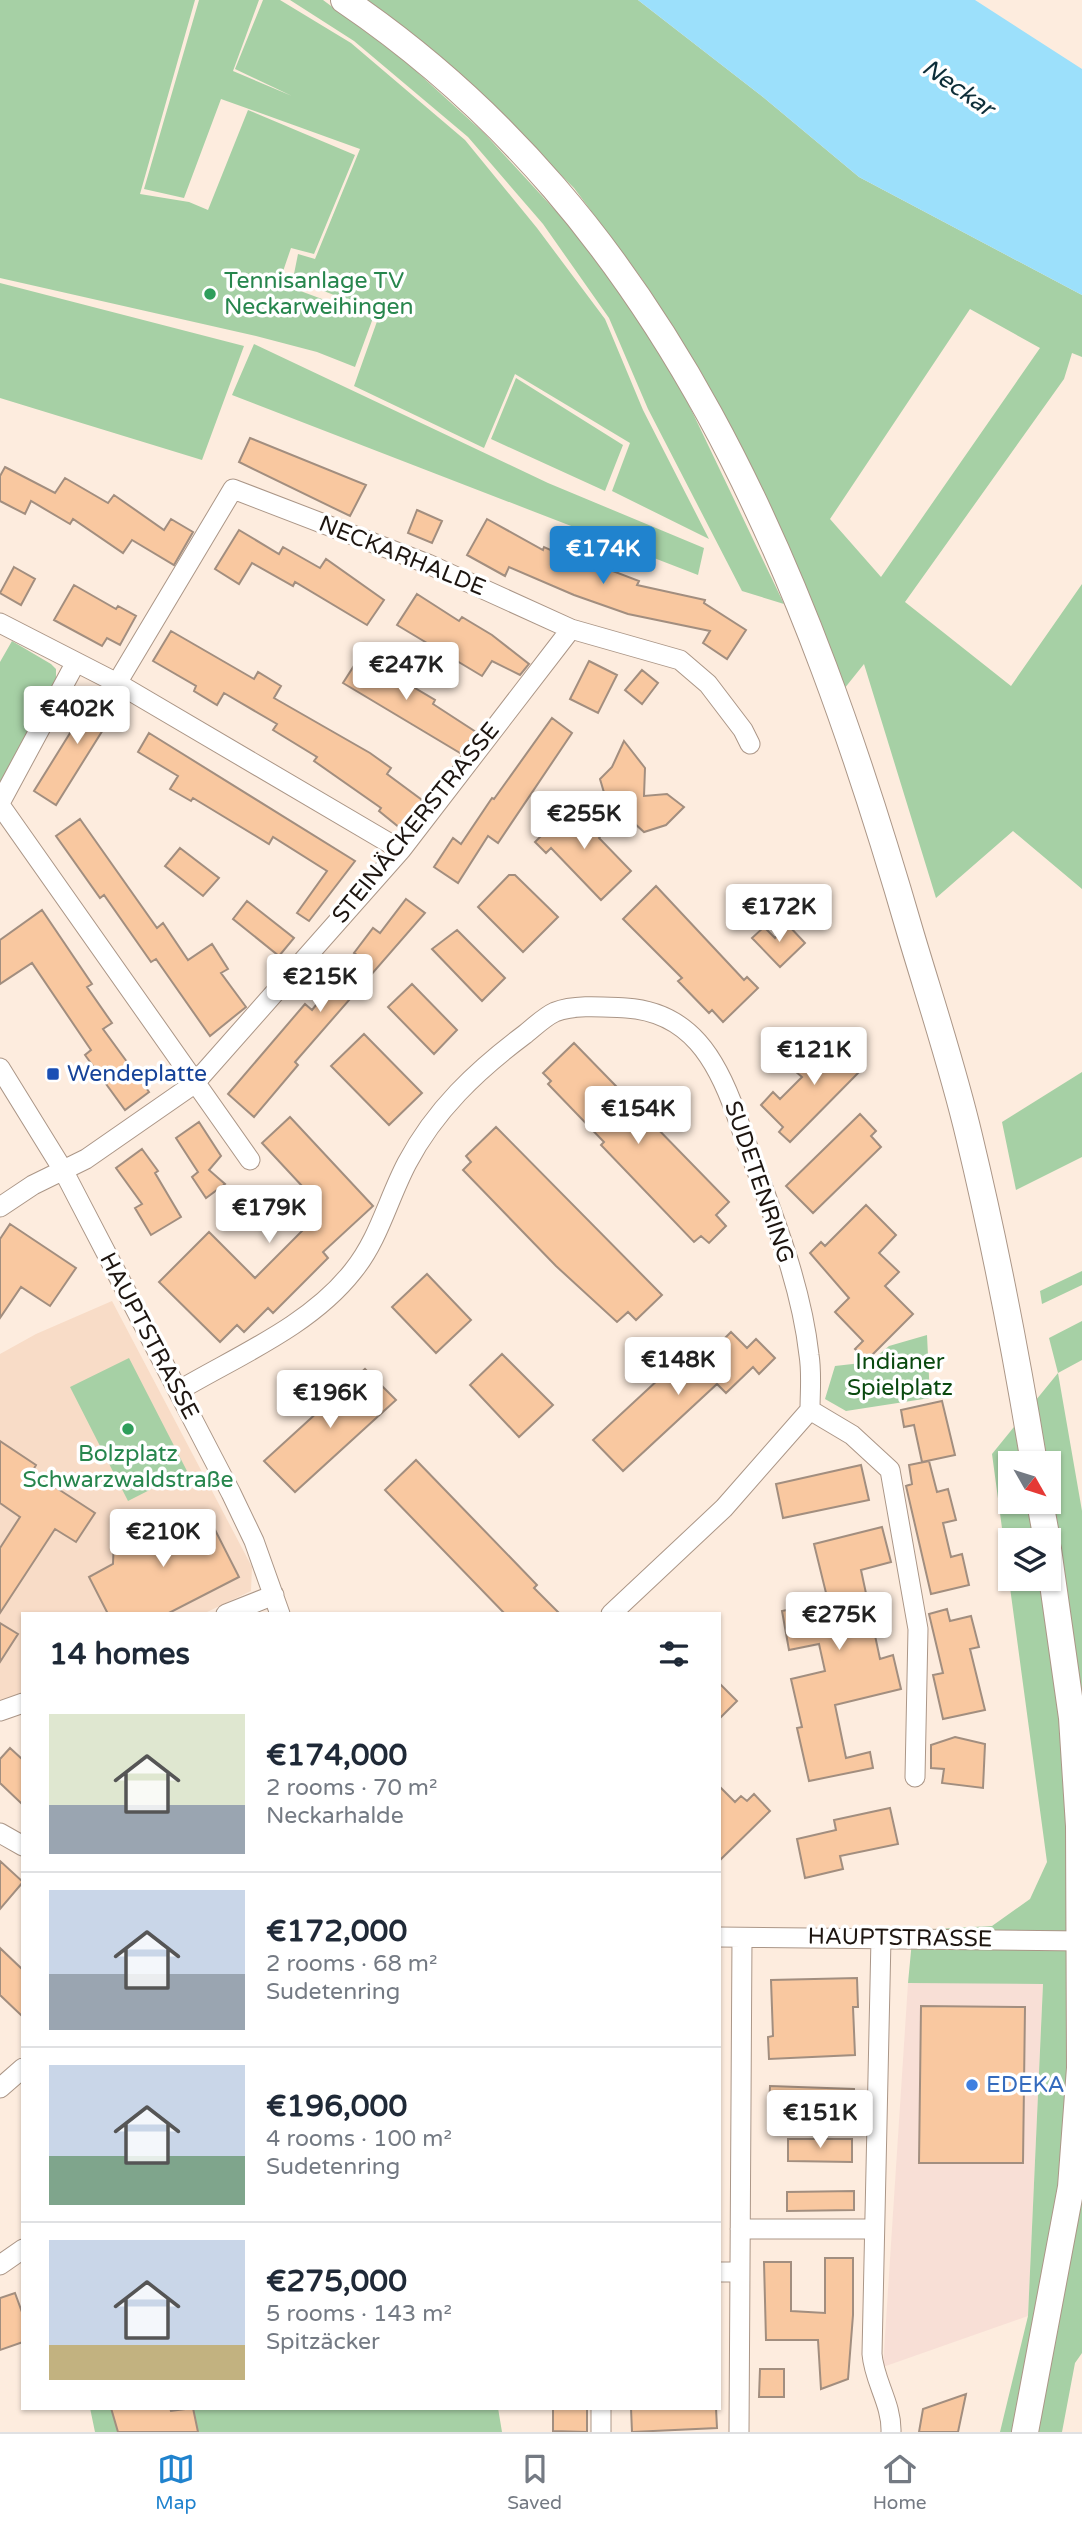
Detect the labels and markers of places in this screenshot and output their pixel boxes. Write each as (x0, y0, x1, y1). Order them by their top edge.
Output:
place label: Tennisanlage TV Neckarweihingen (224, 267, 414, 321)
marker: Tennisanlage TV Neckarweihingen (202, 286, 218, 302)
pin: €174K (554, 526, 652, 586)
pin: €247K (357, 642, 455, 702)
pin: €402K (28, 686, 126, 746)
pin: €255K (535, 792, 633, 851)
pin: €172K (730, 884, 828, 944)
pin: €215K (271, 954, 369, 1014)
pin: €121K (765, 1028, 863, 1087)
place label: Wendeplatte (67, 1060, 207, 1088)
marker: Wendeplatte (45, 1066, 61, 1082)
pin: €154K (589, 1086, 687, 1146)
pin: €179K (220, 1186, 318, 1245)
pin: €148K (629, 1338, 727, 1397)
pin: €196K (281, 1370, 379, 1430)
marker: Bolzplatz Schwarzwaldstraße (120, 1421, 136, 1437)
place label: Bolzplatz Schwarzwaldstraße (22, 1440, 234, 1494)
pin: €210K (114, 1510, 212, 1569)
pin: €275K (790, 1592, 888, 1652)
place label: EDEKA (986, 2071, 1065, 2099)
marker: EDEKA (964, 2077, 980, 2093)
pin: €151K (771, 2090, 869, 2150)

